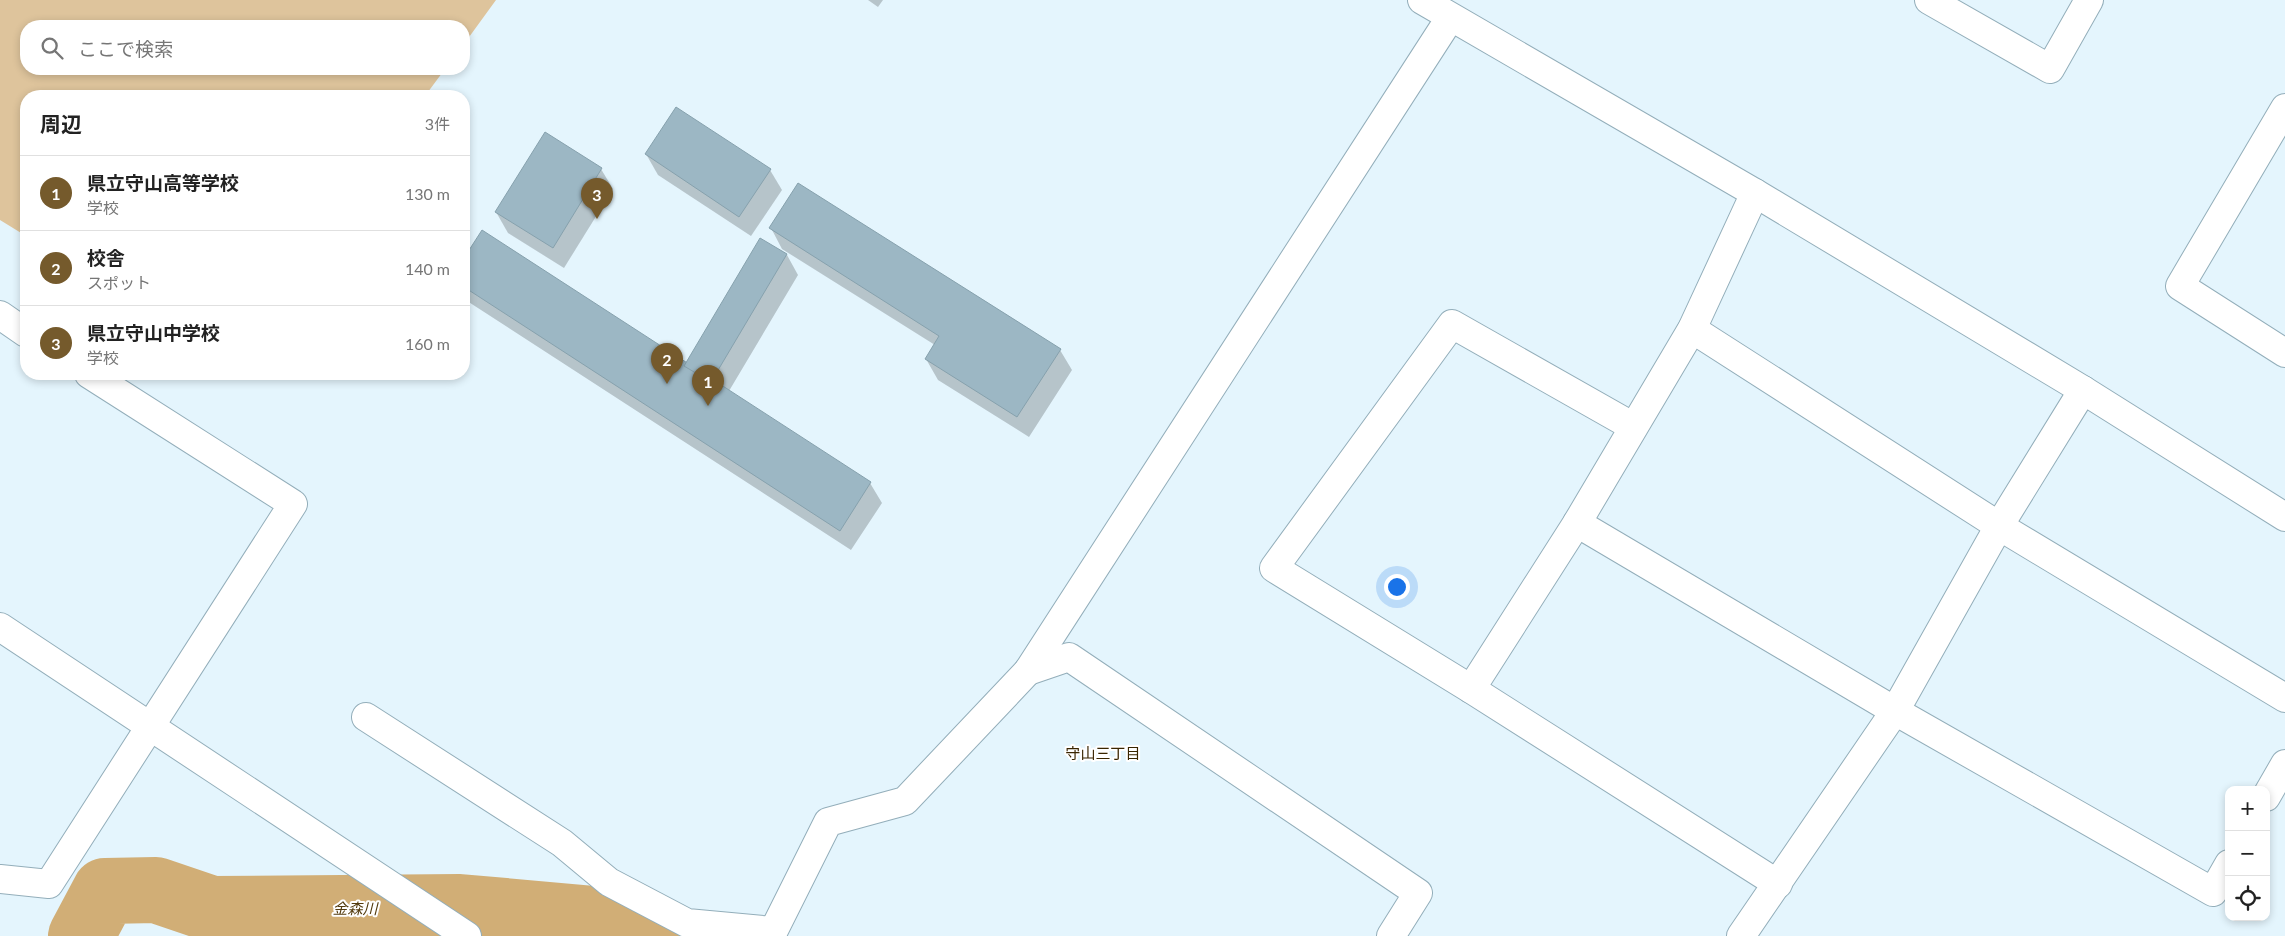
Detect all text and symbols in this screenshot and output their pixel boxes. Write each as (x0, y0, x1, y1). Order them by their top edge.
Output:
search box (20, 20, 470, 75)
icon: search (38, 34, 66, 62)
text: ここで検索 (78, 37, 173, 60)
text: 周辺 (40, 111, 82, 136)
text: 3件 (425, 114, 450, 133)
text: 県立守山高等学校 (87, 171, 239, 194)
pin: 3 (581, 178, 613, 219)
text: 1 (51, 184, 61, 203)
text: 130 m (405, 184, 450, 203)
text: 学校 (87, 198, 119, 217)
text: 校舎 (87, 246, 125, 269)
text: 2 (51, 259, 61, 278)
text: 140 m (405, 259, 450, 278)
text: スポット (87, 273, 151, 292)
text: 県立守山中学校 (87, 321, 220, 344)
text: 3 (51, 334, 61, 353)
text: 160 m (405, 334, 450, 353)
pin: 2 (651, 343, 683, 384)
text: 学校 (87, 348, 119, 367)
pin: 1 (692, 365, 724, 406)
your location (1384, 574, 1410, 600)
district label: 守山三丁目 (1065, 744, 1141, 762)
map controls (2225, 786, 2270, 921)
button: + (2225, 786, 2270, 831)
button: − (2225, 831, 2270, 876)
button: locate (2225, 876, 2270, 921)
water label: 金森川 (332, 899, 379, 917)

